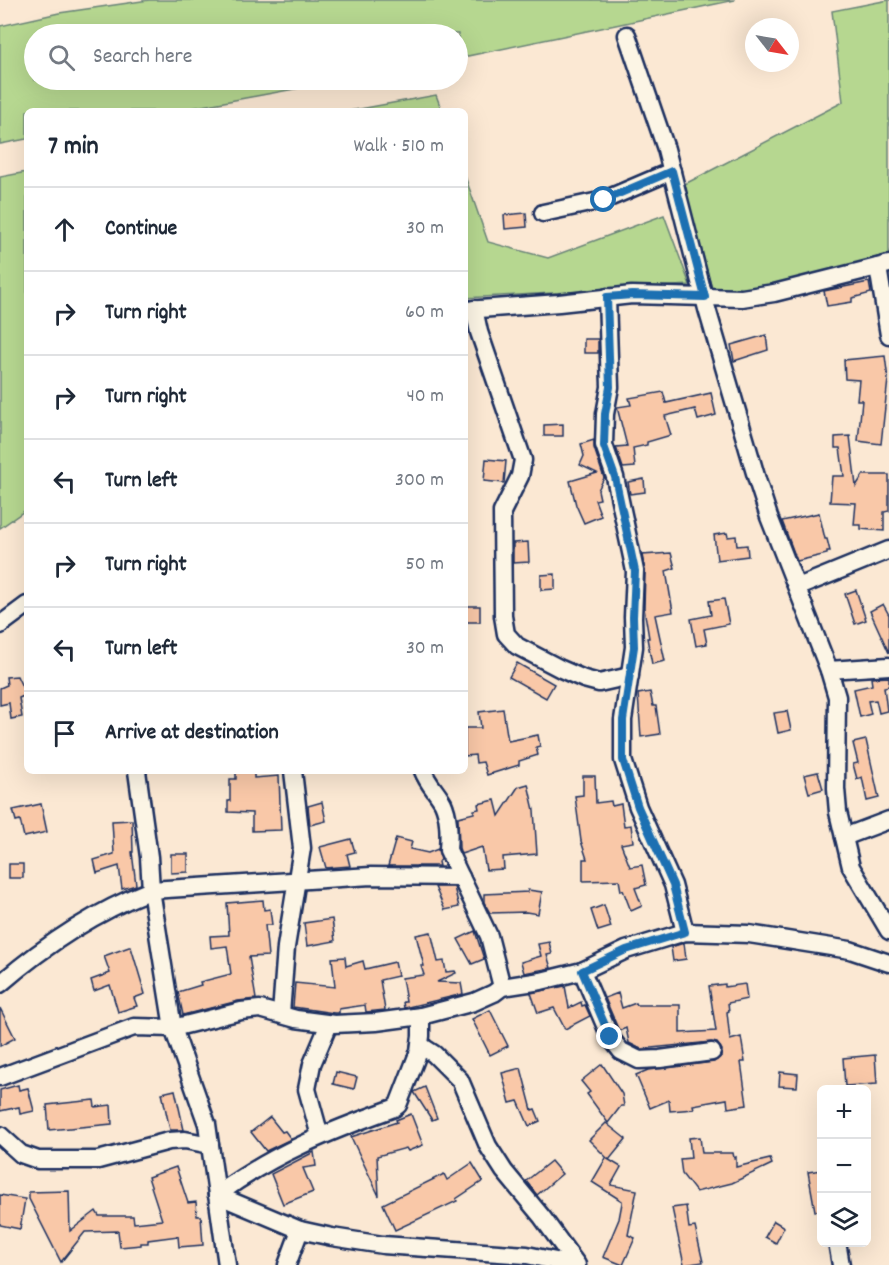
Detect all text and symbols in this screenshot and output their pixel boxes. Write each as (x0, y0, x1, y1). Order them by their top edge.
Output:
north arrow (745, 18, 799, 72)
search box (24, 24, 468, 90)
icon: search (45, 41, 78, 74)
text: Search here (93, 42, 192, 73)
text: 7 min (48, 129, 99, 166)
text: Walk · 510 m (354, 133, 444, 161)
route start (590, 186, 616, 212)
icon: ahead (48, 213, 81, 246)
text: Continue (105, 214, 177, 245)
text: 30 m (406, 215, 444, 243)
icon: right (48, 297, 81, 330)
text: Turn right (105, 298, 187, 329)
text: 60 m (405, 299, 444, 327)
icon: right (48, 381, 81, 414)
text: Turn right (105, 382, 187, 413)
text: 40 m (406, 383, 444, 411)
icon: left (48, 465, 81, 498)
text: Turn left (105, 466, 177, 497)
text: 300 m (395, 467, 444, 495)
icon: right (48, 549, 81, 582)
text: Turn right (105, 550, 187, 581)
text: 50 m (406, 551, 444, 579)
icon: left (48, 633, 81, 666)
text: Turn left (105, 634, 177, 665)
text: 30 m (406, 635, 444, 663)
icon: arrive (48, 717, 81, 750)
text: Arrive at destination (105, 718, 279, 749)
route end (596, 1023, 622, 1049)
map controls (817, 1085, 871, 1247)
button: + (817, 1085, 871, 1139)
button: − (817, 1139, 871, 1193)
button: layers (817, 1193, 871, 1247)

